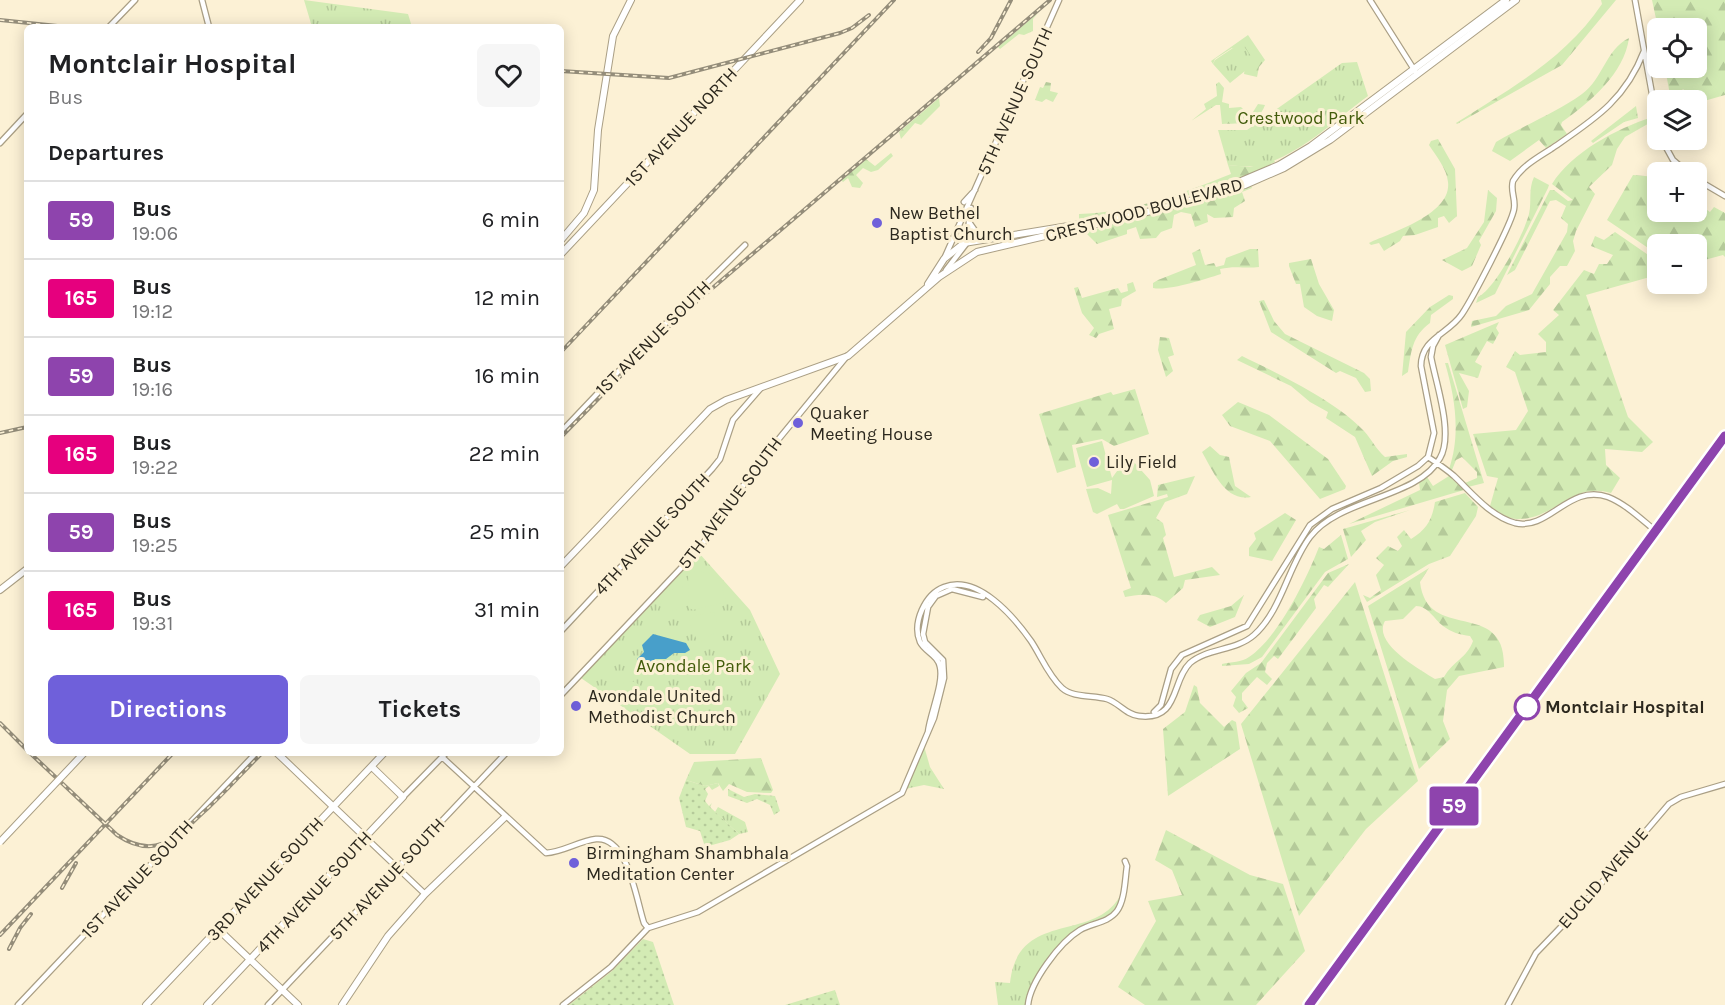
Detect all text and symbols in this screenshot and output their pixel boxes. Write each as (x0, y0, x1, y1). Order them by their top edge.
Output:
map controls (1647, 18, 1707, 294)
button: locate (1647, 18, 1707, 78)
street label: 5TH AVENUE SOUTH (973, 24, 1057, 178)
button: heart (477, 44, 540, 107)
text: Montclair Hospital (48, 47, 296, 80)
street label: 1ST AVENUE NORTH (620, 63, 742, 191)
text: Bus (48, 86, 83, 109)
button: layers (1647, 90, 1707, 150)
park label: Crestwood Park (1237, 107, 1365, 129)
text: Departures (48, 140, 164, 166)
button: + (1647, 162, 1707, 222)
street label: CRESTWOOD BOULEVARD (1043, 173, 1245, 247)
text: Bus (132, 196, 172, 222)
place label: New Bethel Baptist Church (889, 202, 1013, 245)
text: 6 min (482, 207, 540, 233)
text: 59 (68, 208, 94, 232)
marker: New Bethel Baptist Church (870, 216, 884, 230)
text: 19:06 (132, 222, 178, 245)
button: − (1647, 234, 1707, 294)
text: Bus (132, 274, 172, 300)
street label: 1ST AVENUE SOUTH (591, 276, 715, 400)
text: 12 min (474, 285, 540, 311)
text: 165 (65, 286, 97, 310)
text: 19:12 (132, 300, 173, 323)
text: Bus (132, 352, 172, 378)
text: 16 min (474, 363, 540, 389)
text: 59 (68, 364, 94, 388)
text: 19:16 (132, 378, 173, 401)
place label: Quaker Meeting House (810, 402, 933, 445)
marker: Quaker Meeting House (791, 416, 805, 430)
text: Bus (132, 430, 172, 456)
street label: 5TH AVENUE SOUTH (673, 433, 787, 573)
text: 22 min (469, 441, 540, 467)
text: 165 (65, 442, 97, 466)
place label: Lily Field (1106, 451, 1177, 473)
marker: Lily Field (1087, 455, 1101, 469)
text: 19:22 (132, 456, 178, 479)
street label: 4TH AVENUE SOUTH (590, 468, 714, 600)
text: Bus (132, 508, 172, 534)
text: 25 min (469, 519, 540, 545)
text: 59 (68, 520, 94, 544)
text: 19:25 (132, 534, 178, 557)
text: Bus (132, 586, 172, 612)
text: 31 min (474, 597, 540, 623)
text: 165 (65, 598, 97, 622)
text: 19:31 (132, 612, 173, 635)
park label: Avondale Park (636, 655, 752, 677)
button: Directions (48, 675, 288, 744)
button: Tickets (300, 675, 540, 744)
place label: Avondale United Methodist Church (588, 685, 736, 728)
marker: Montclair Hospital (1514, 694, 1540, 720)
place label: Montclair Hospital (1545, 696, 1705, 718)
marker: Avondale United Methodist Church (569, 699, 583, 713)
line badge: 59 (1427, 786, 1481, 826)
text: 59 (1441, 794, 1467, 818)
street label: 3RD AVENUE SOUTH (202, 812, 328, 946)
street label: 5TH AVENUE SOUTH (325, 813, 449, 945)
street label: 1ST AVENUE SOUTH (76, 815, 198, 943)
street label: EUCLID AVENUE (1553, 823, 1653, 933)
street label: 4TH AVENUE SOUTH (252, 826, 376, 958)
place label: Birmingham Shambhala Meditation Center (586, 842, 789, 885)
marker: Birmingham Shambhala Meditation Center (567, 856, 581, 870)

